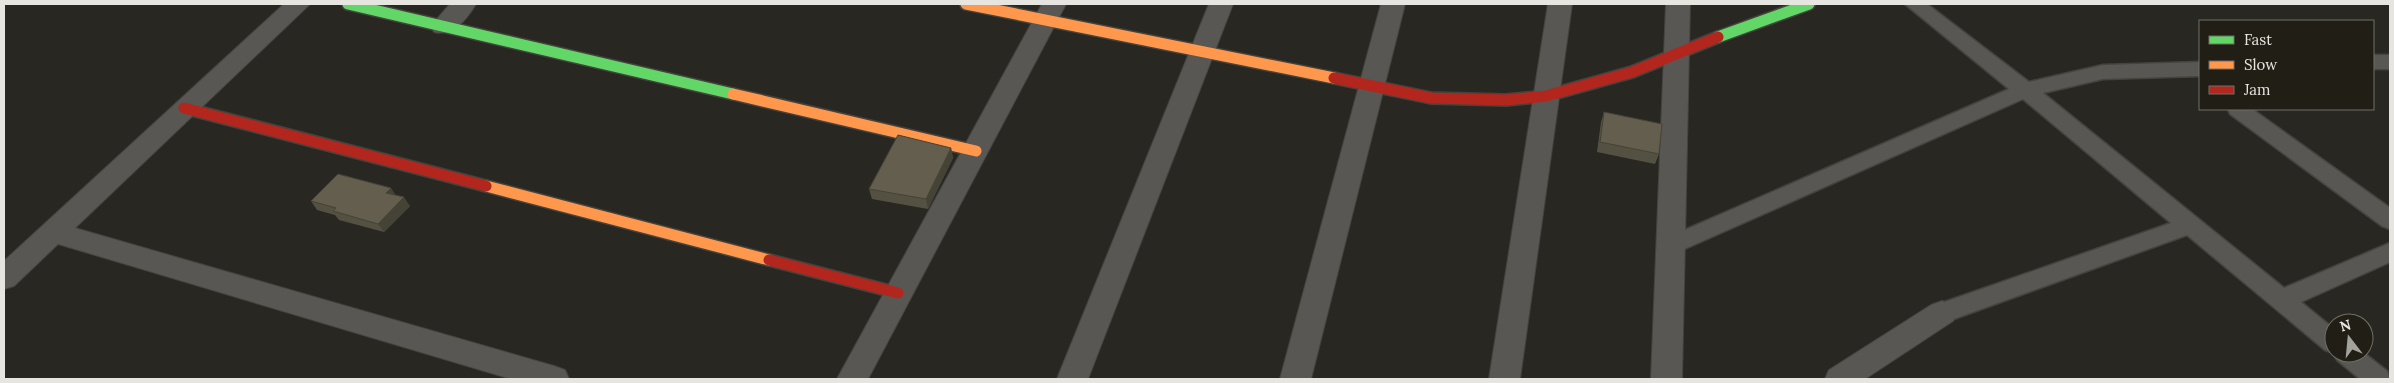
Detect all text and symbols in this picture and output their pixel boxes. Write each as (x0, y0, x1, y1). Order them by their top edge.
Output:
legend (2199, 20, 2374, 110)
text: Fast (2244, 30, 2272, 49)
text: Slow (2244, 55, 2277, 74)
text: Jam (2243, 80, 2271, 99)
north arrow (2324, 313, 2374, 363)
text: N (2338, 315, 2353, 336)

